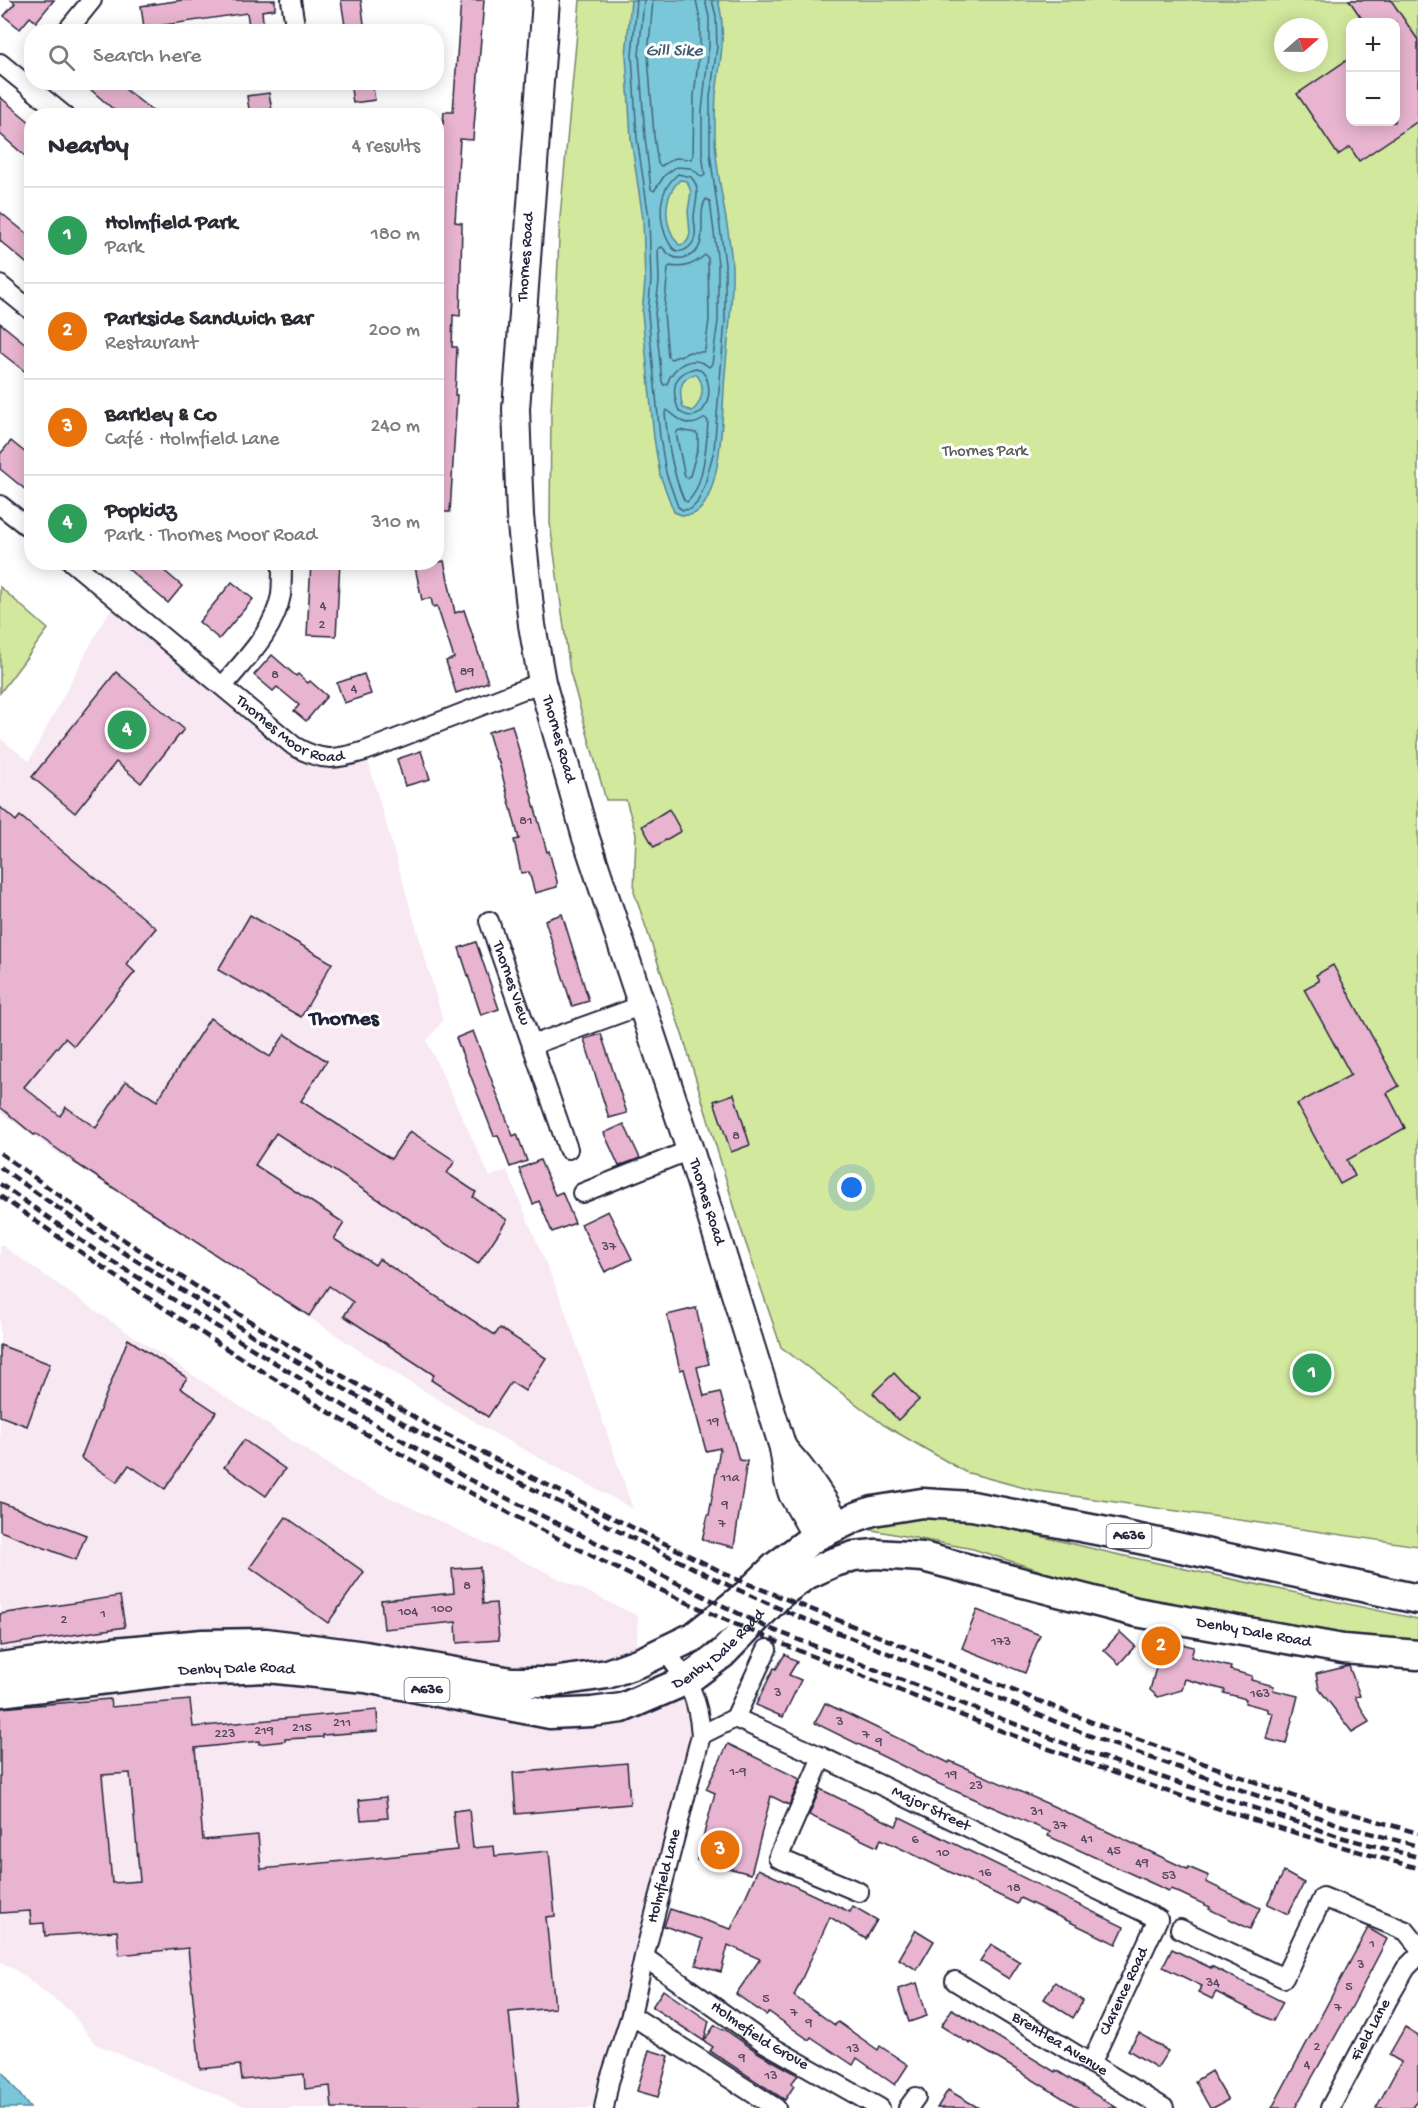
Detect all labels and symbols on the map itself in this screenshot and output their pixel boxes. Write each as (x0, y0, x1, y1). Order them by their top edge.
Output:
north arrow (1274, 18, 1328, 72)
water label: Gill Sike (645, 41, 703, 62)
street label: Thornes Road (514, 210, 540, 303)
park label: Thornes Park (942, 443, 1029, 462)
house number: 4 (320, 598, 327, 615)
house number: 2 (319, 617, 326, 634)
house number: 89 (460, 664, 474, 681)
house number: 8 (271, 667, 279, 684)
house number: 4 (351, 681, 358, 698)
street label: Thornes Moor Road (231, 691, 347, 767)
street label: Thornes Road (537, 693, 580, 786)
pin: 4 (108, 708, 146, 752)
house number: 81 (519, 813, 533, 830)
street label: Thornes View (487, 938, 534, 1028)
district label: Thornes (307, 1007, 381, 1033)
house number: 8 (732, 1128, 740, 1145)
street label: Thornes Road (684, 1155, 729, 1249)
your location (837, 1173, 866, 1202)
house number: 37 (601, 1239, 617, 1256)
pin: 1 (1292, 1350, 1332, 1396)
house number: 19 (706, 1414, 719, 1431)
house number: 11a (719, 1470, 741, 1487)
house number: 9 (720, 1497, 729, 1514)
house number: 7 (717, 1516, 726, 1533)
road number: A636 (1106, 1524, 1152, 1548)
house number: 8 (463, 1578, 471, 1595)
house number: 100 (430, 1601, 453, 1618)
house number: 104 (397, 1604, 418, 1621)
street label: Denby Dale Road (669, 1604, 770, 1695)
house number: 1 (99, 1606, 106, 1623)
house number: 2 (61, 1612, 68, 1629)
street label: Denby Dale Road (1194, 1613, 1314, 1653)
pin: 2 (1142, 1624, 1180, 1668)
house number: 173 (990, 1634, 1011, 1651)
street label: Denby Dale Road (177, 1658, 297, 1681)
road number: A636 (404, 1678, 450, 1702)
house number: 3 (773, 1685, 782, 1702)
house number: 163 (1249, 1686, 1270, 1703)
house number: 3 (835, 1714, 844, 1731)
house number: 211 (333, 1715, 351, 1732)
house number: 215 (292, 1720, 312, 1737)
house number: 219 (254, 1723, 274, 1740)
house number: 223 (215, 1726, 236, 1743)
house number: 7 (861, 1727, 870, 1744)
house number: 9 (874, 1734, 883, 1751)
house number: 1-9 (728, 1764, 747, 1781)
house number: 19 (944, 1767, 957, 1784)
house number: 23 (969, 1778, 983, 1795)
street label: Major Street (888, 1782, 974, 1837)
house number: 31 (1030, 1804, 1043, 1821)
house number: 37 (1052, 1818, 1068, 1835)
street label: Holmfield Lane (644, 1826, 686, 1925)
pin: 3 (700, 1828, 740, 1872)
house number: 41 (1081, 1831, 1093, 1848)
house number: 6 (911, 1832, 919, 1849)
house number: 45 (1107, 1843, 1121, 1860)
house number: 10 (935, 1845, 950, 1862)
house number: 49 (1135, 1855, 1149, 1872)
house number: 16 (978, 1865, 992, 1882)
house number: 53 (1162, 1868, 1176, 1885)
house number: 18 (1006, 1880, 1021, 1897)
house number: 1 (1368, 1936, 1375, 1953)
street label: Clarence Road (1096, 1943, 1154, 2039)
house number: 3 (1356, 1957, 1365, 1974)
house number: 34 (1205, 1975, 1220, 1992)
house number: 5 (1345, 1979, 1353, 1996)
house number: 5 (762, 1991, 770, 2008)
street label: Field Lane (1347, 1996, 1396, 2065)
street label: Holmefield Grove (706, 1998, 812, 2075)
house number: 7 (1333, 2000, 1342, 2017)
house number: 7 (789, 2005, 798, 2022)
street label: Brentlea Avenue (1007, 2007, 1111, 2081)
house number: 9 (804, 2015, 813, 2032)
house number: 2 (1314, 2039, 1321, 2056)
house number: 13 (846, 2041, 859, 2058)
house number: 9 (737, 2050, 746, 2067)
house number: 4 (1304, 2057, 1311, 2074)
house number: 13 (764, 2068, 777, 2085)

